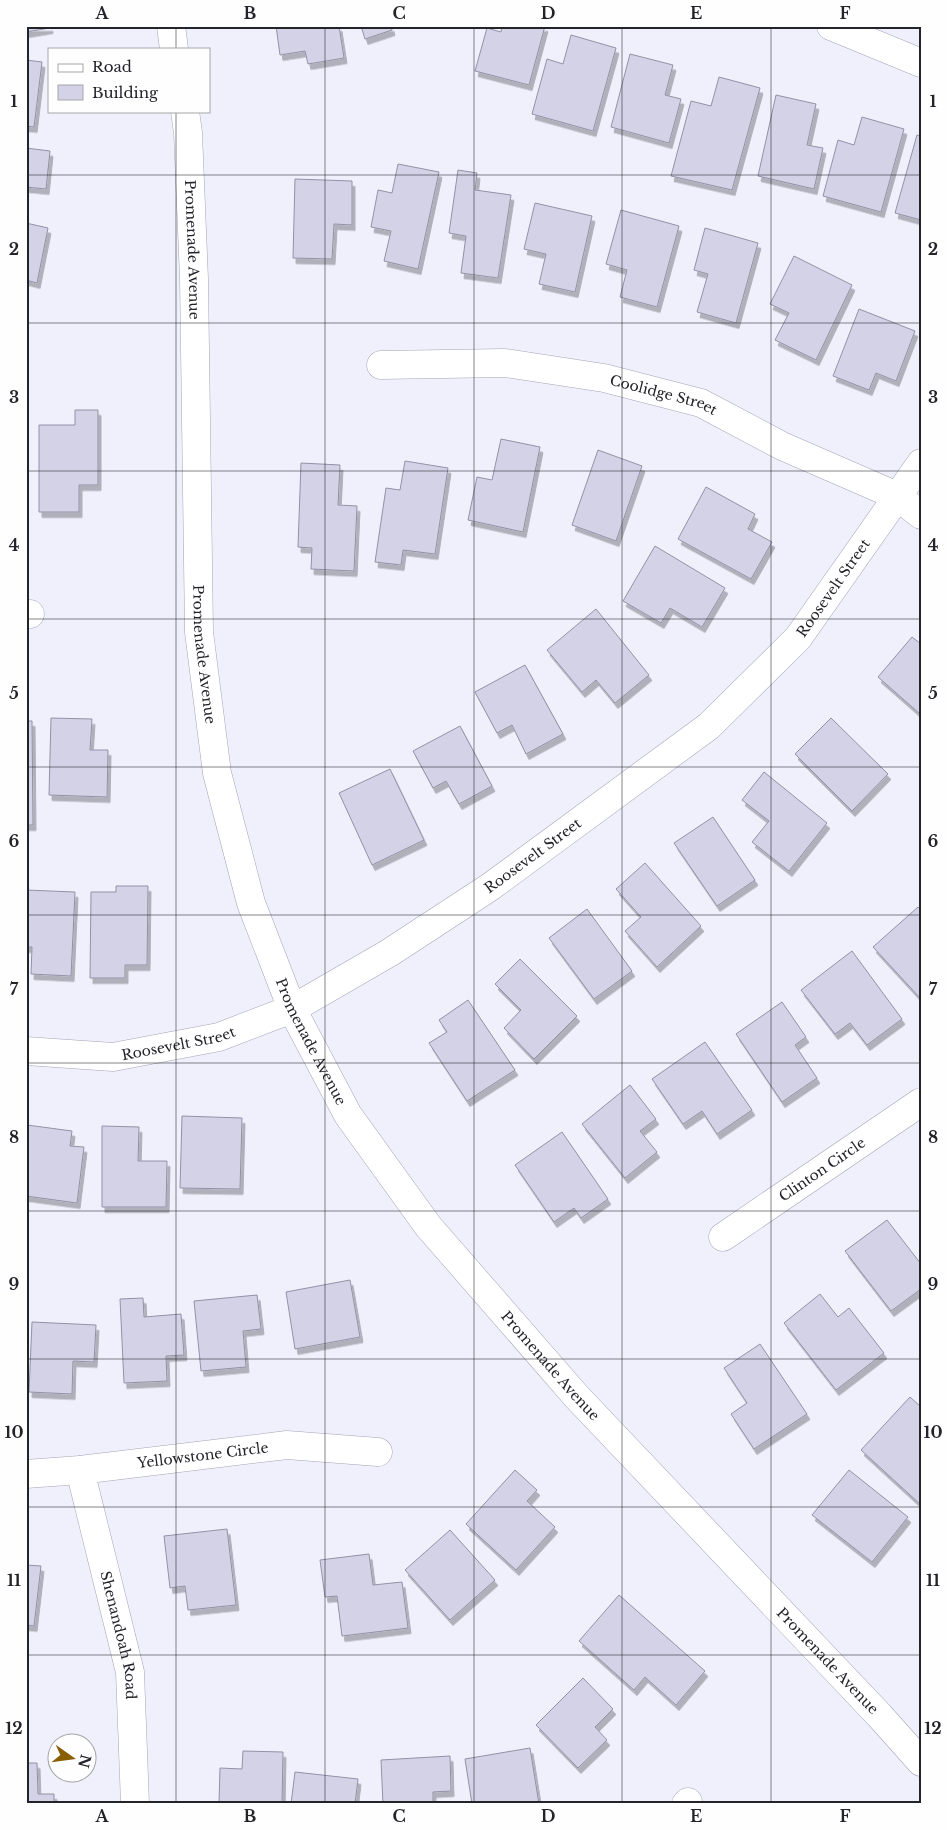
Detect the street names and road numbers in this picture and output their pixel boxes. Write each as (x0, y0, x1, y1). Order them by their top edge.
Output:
street label: Promenade Avenue (181, 179, 204, 320)
street label: Coolidge Street (608, 371, 721, 419)
street label: Roosevelt Street (793, 535, 874, 641)
street label: Promenade Avenue (189, 584, 220, 725)
street label: Roosevelt Street (481, 814, 585, 897)
street label: Promenade Avenue (272, 975, 350, 1108)
street label: Roosevelt Street (120, 1022, 239, 1064)
street label: Clinton Circle (775, 1134, 869, 1205)
street label: Promenade Avenue (497, 1307, 604, 1424)
street label: Yellowstone Circle (135, 1438, 270, 1472)
street label: Shenandoah Road (96, 1569, 140, 1700)
street label: Promenade Avenue (773, 1604, 882, 1718)

